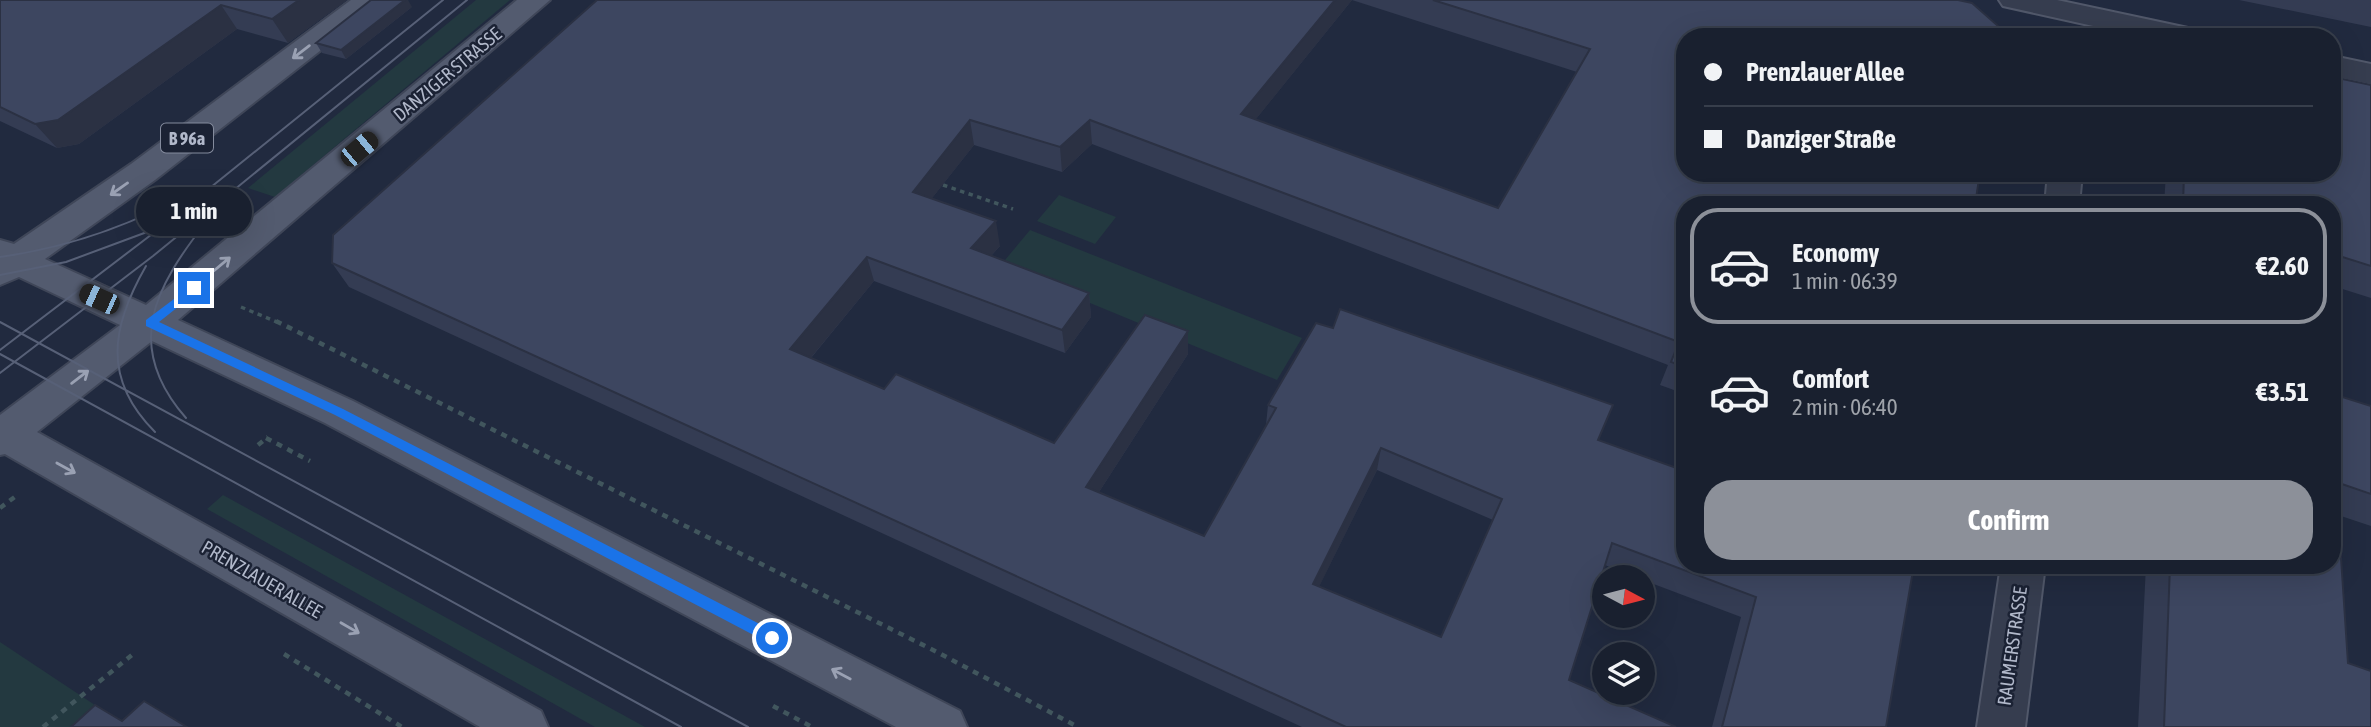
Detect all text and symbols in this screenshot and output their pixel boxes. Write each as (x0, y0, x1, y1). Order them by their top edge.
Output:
street label: DANZIGER STRASSE (389, 23, 505, 125)
one-way arrow (292, 45, 311, 60)
text: Prenzlauer Allee (1746, 57, 1905, 87)
road number: B 96a (161, 124, 213, 153)
text: Danziger Straße (1746, 124, 1896, 154)
car (337, 127, 382, 171)
one-way arrow (110, 182, 129, 196)
callout: 1 min (136, 187, 252, 236)
text: 1 min (171, 198, 217, 224)
icon: car (1708, 235, 1771, 298)
text: Economy (1792, 238, 1879, 268)
text: €2.60 (2256, 251, 2309, 281)
one-way arrow (213, 256, 231, 272)
text: 1 min · 06:39 (1792, 268, 1898, 294)
route end (178, 272, 210, 304)
car (76, 281, 123, 317)
icon: car (1708, 361, 1771, 424)
text: Comfort (1792, 364, 1869, 394)
one-way arrow (71, 370, 89, 385)
text: €3.51 (2256, 377, 2309, 407)
text: 2 min · 06:40 (1792, 394, 1898, 420)
one-way arrow (56, 461, 76, 475)
button: Confirm (1704, 480, 2313, 560)
street label: PRENZLAUER ALLEE (198, 536, 326, 622)
north arrow (1592, 565, 1656, 628)
map controls (1592, 565, 1655, 705)
street label: RAUMERSTRASSE (1993, 585, 2031, 707)
one-way arrow (339, 621, 359, 635)
route start (756, 622, 788, 654)
button: layers (1592, 642, 1655, 705)
one-way arrow (831, 666, 852, 680)

